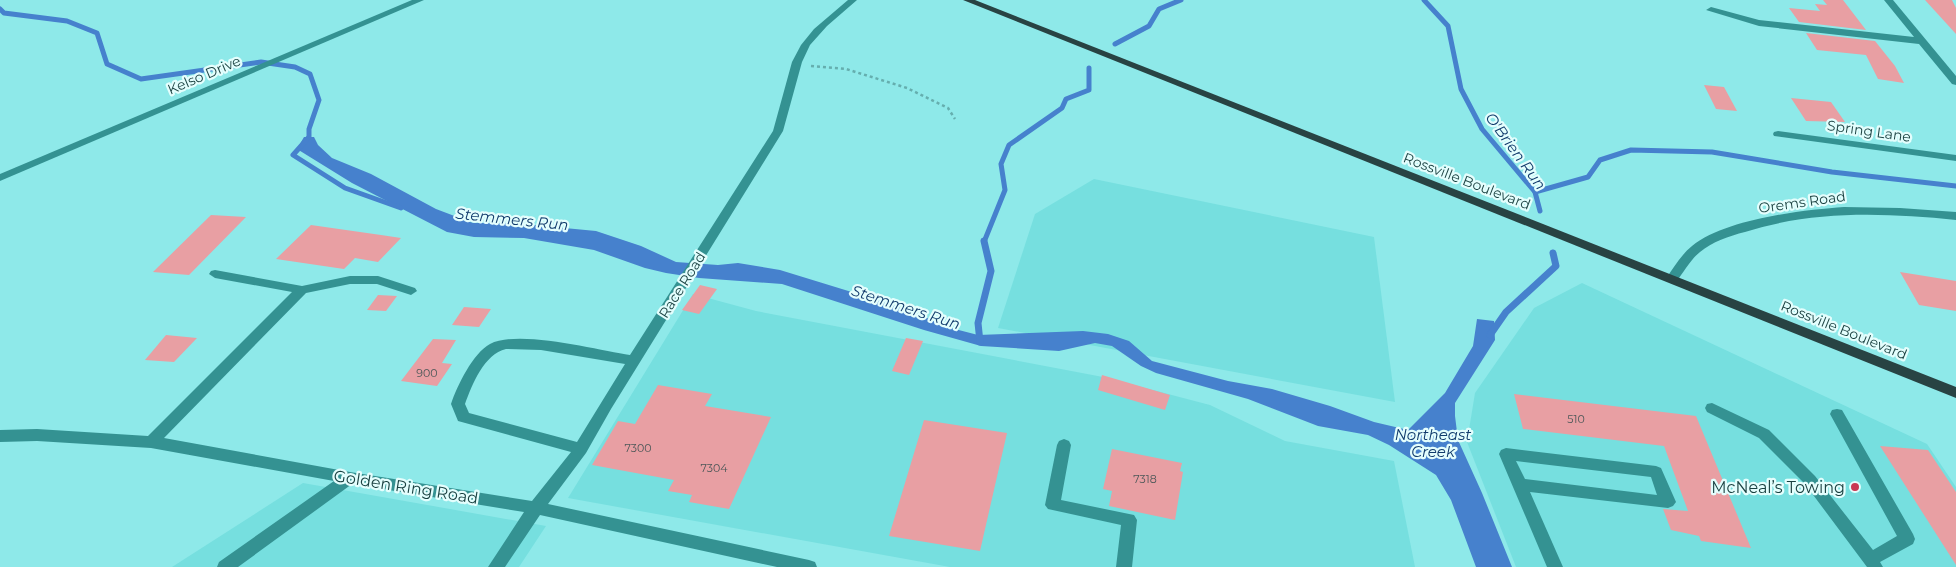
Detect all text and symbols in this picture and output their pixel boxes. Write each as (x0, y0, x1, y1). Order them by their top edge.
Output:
street label: Kelso Drive (165, 52, 243, 98)
water label: O'Brien Run (1482, 109, 1550, 193)
street label: Spring Lane (1826, 116, 1912, 146)
street label: Rossville Boulevard (1401, 148, 1533, 214)
street label: Orems Road (1757, 187, 1847, 217)
water label: Stemmers Run (455, 204, 569, 234)
street label: Race Road (655, 249, 709, 321)
water label: Stemmers Run (849, 280, 963, 334)
street label: Rossville Boulevard (1778, 296, 1910, 364)
house number: 900 (416, 366, 438, 380)
house number: 510 (1567, 412, 1585, 426)
water label: Northeast Creek (1395, 425, 1471, 461)
house number: 7300 (624, 441, 652, 455)
house number: 7304 (700, 461, 728, 475)
street label: Golden Ring Road (332, 466, 480, 508)
house number: 7318 (1133, 472, 1157, 486)
place label: McNeal’s Towing (1711, 478, 1845, 497)
marker: McNeal’s Towing (1849, 481, 1861, 493)

